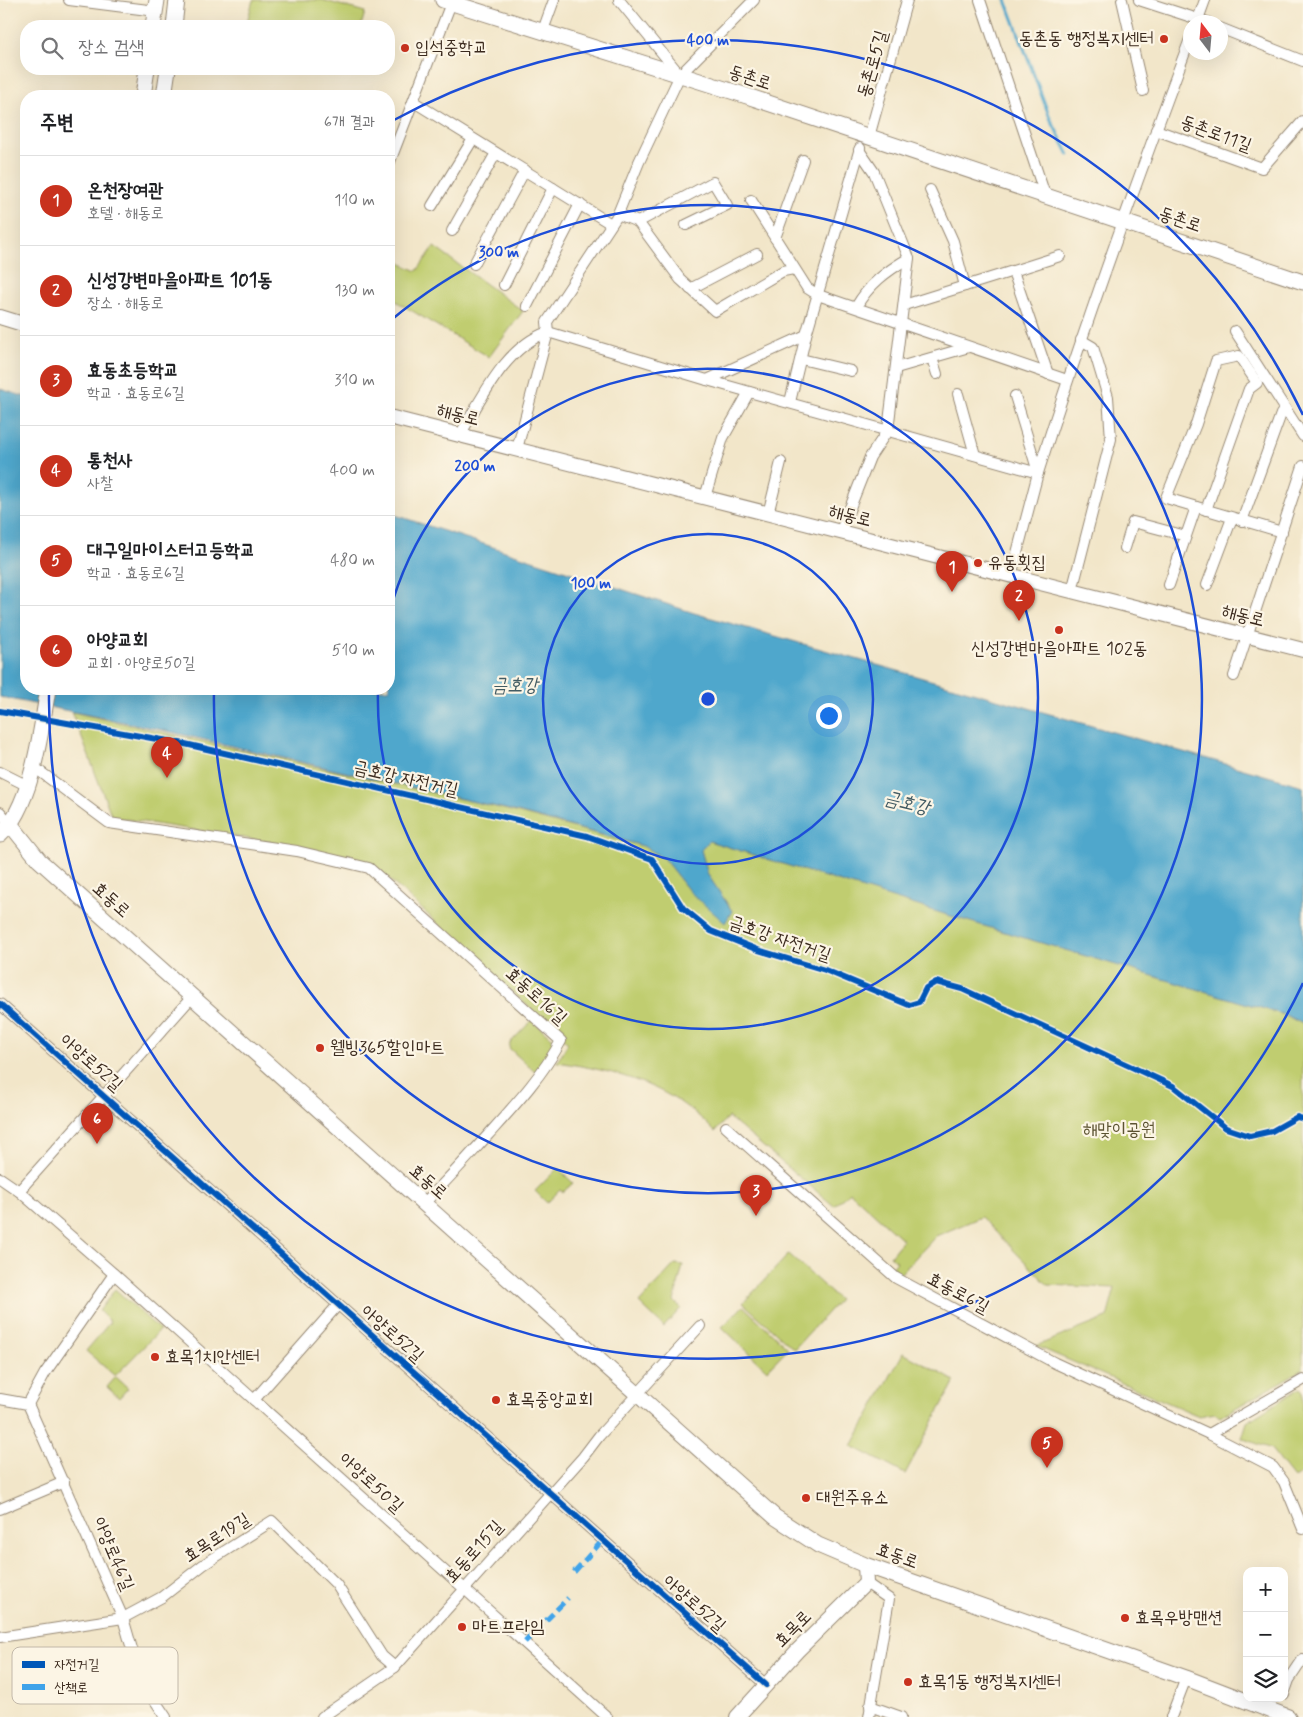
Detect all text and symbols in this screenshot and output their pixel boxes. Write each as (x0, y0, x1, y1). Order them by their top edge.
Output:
north arrow (1183, 15, 1228, 60)
search box (20, 20, 395, 75)
street label: 동촌로5길 (852, 27, 894, 100)
place label: 동촌동 행정복지센터 (1019, 27, 1154, 51)
text: 400 m (687, 31, 729, 51)
marker: 동촌동 행정복지센터 (1158, 33, 1170, 45)
icon: search (38, 34, 66, 62)
text: 장소 검색 (78, 35, 144, 60)
place label: 입석중학교 (415, 36, 487, 60)
marker: 입석중학교 (399, 42, 411, 54)
street label: 동촌로 (726, 60, 774, 96)
text: 주변 (40, 109, 74, 137)
street label: 동촌로11길 (1177, 110, 1255, 158)
text: 6개 결과 (324, 112, 375, 133)
text: 온천장여관 (87, 178, 163, 203)
text: 1 (52, 190, 60, 211)
text: 110 m (334, 190, 375, 211)
street label: 동촌로 (1156, 202, 1204, 238)
text: 호텔 · 해동로 (87, 203, 164, 224)
text: 300 m (479, 243, 519, 263)
text: 신성강변마을아파트 101동 (87, 268, 273, 293)
text: 2 (52, 280, 60, 301)
text: 130 m (334, 280, 375, 301)
text: 장소 · 해동로 (87, 293, 164, 314)
text: 효동초등학교 (87, 358, 179, 383)
text: 3 (52, 370, 60, 391)
text: 310 m (334, 370, 375, 391)
text: 학교 · 효동로6길 (87, 383, 185, 404)
street label: 해동로 (434, 398, 482, 432)
text: 통천사 (87, 448, 133, 473)
text: 200 m (455, 457, 496, 477)
text: 4 (51, 460, 61, 481)
text: 400 m (330, 460, 375, 481)
text: 사찰 (87, 473, 113, 494)
street label: 해동로 (826, 499, 874, 533)
text: 대구일마이스터고등학교 (87, 538, 255, 563)
text: 5 (51, 550, 61, 571)
text: 480 m (330, 550, 375, 571)
pin: 1 (936, 551, 968, 592)
place label: 유동횟집 (988, 551, 1046, 575)
marker: 유동횟집 (972, 557, 984, 569)
text: 학교 · 효동로6길 (87, 563, 185, 584)
text: 100 m (571, 574, 611, 594)
pin: 2 (1003, 580, 1035, 621)
street label: 해동로 (1219, 599, 1267, 633)
marker: 신성강변마을아파트 102동 (1053, 624, 1065, 636)
text: 아양교회 (87, 628, 148, 653)
place label: 신성강변마을아파트 102동 (971, 637, 1147, 661)
text: 6 (52, 640, 60, 661)
text: 510 m (332, 640, 375, 661)
text: 교회 · 아양로50길 (87, 653, 195, 674)
water label: 금호강 (492, 673, 541, 698)
centre of rings (699, 690, 717, 708)
your location (816, 703, 842, 729)
pin: 4 (151, 737, 183, 778)
street label: 금호강 자전거길 (352, 755, 461, 803)
water label: 금호강 (882, 785, 935, 821)
street label: 효동로 (87, 877, 135, 923)
street label: 금호강 자전거길 (726, 910, 835, 968)
street label: 효동로16길 (500, 962, 572, 1030)
street label: 아양로52길 (54, 1029, 128, 1097)
place label: 웰빙365할인마트 (330, 1036, 445, 1060)
marker: 웰빙365할인마트 (314, 1042, 326, 1054)
pin: 6 (81, 1103, 113, 1144)
park label: 해맞이공원 (1083, 1118, 1155, 1142)
street label: 효동로 (404, 1159, 452, 1205)
pin: 3 (740, 1175, 772, 1216)
street label: 효동로6길 (923, 1267, 994, 1320)
street label: 아양로52길 (355, 1300, 429, 1368)
place label: 효목1치안센터 (165, 1345, 260, 1369)
marker: 효목1치안센터 (149, 1351, 161, 1363)
place label: 효목중앙교회 (506, 1388, 593, 1412)
marker: 효목중앙교회 (490, 1394, 502, 1406)
pin: 5 (1031, 1427, 1063, 1468)
street label: 아양로50길 (334, 1448, 409, 1519)
place label: 대원주유소 (816, 1486, 888, 1510)
marker: 대원주유소 (800, 1492, 812, 1504)
street label: 효목로19길 (179, 1507, 255, 1568)
street label: 아양로46길 (87, 1514, 139, 1595)
street label: 효동로15길 (439, 1515, 509, 1589)
street label: 효동로 (872, 1537, 922, 1575)
map controls (1243, 1567, 1288, 1702)
button: + (1243, 1567, 1288, 1612)
street label: 아양로52길 (657, 1570, 731, 1638)
street label: 효목로 (769, 1605, 817, 1653)
place label: 효목우방맨션 (1135, 1606, 1222, 1630)
marker: 효목우방맨션 (1119, 1612, 1131, 1624)
button: − (1243, 1612, 1288, 1657)
place label: 마트프라임 (472, 1615, 544, 1639)
marker: 마트프라임 (456, 1621, 468, 1633)
legend (12, 1647, 178, 1704)
text: 자전거길 (54, 1656, 100, 1674)
button: layers (1243, 1657, 1288, 1702)
place label: 효목1동 행정복지센터 (918, 1670, 1061, 1694)
marker: 효목1동 행정복지센터 (902, 1676, 914, 1688)
text: 산책로 (54, 1679, 88, 1697)

